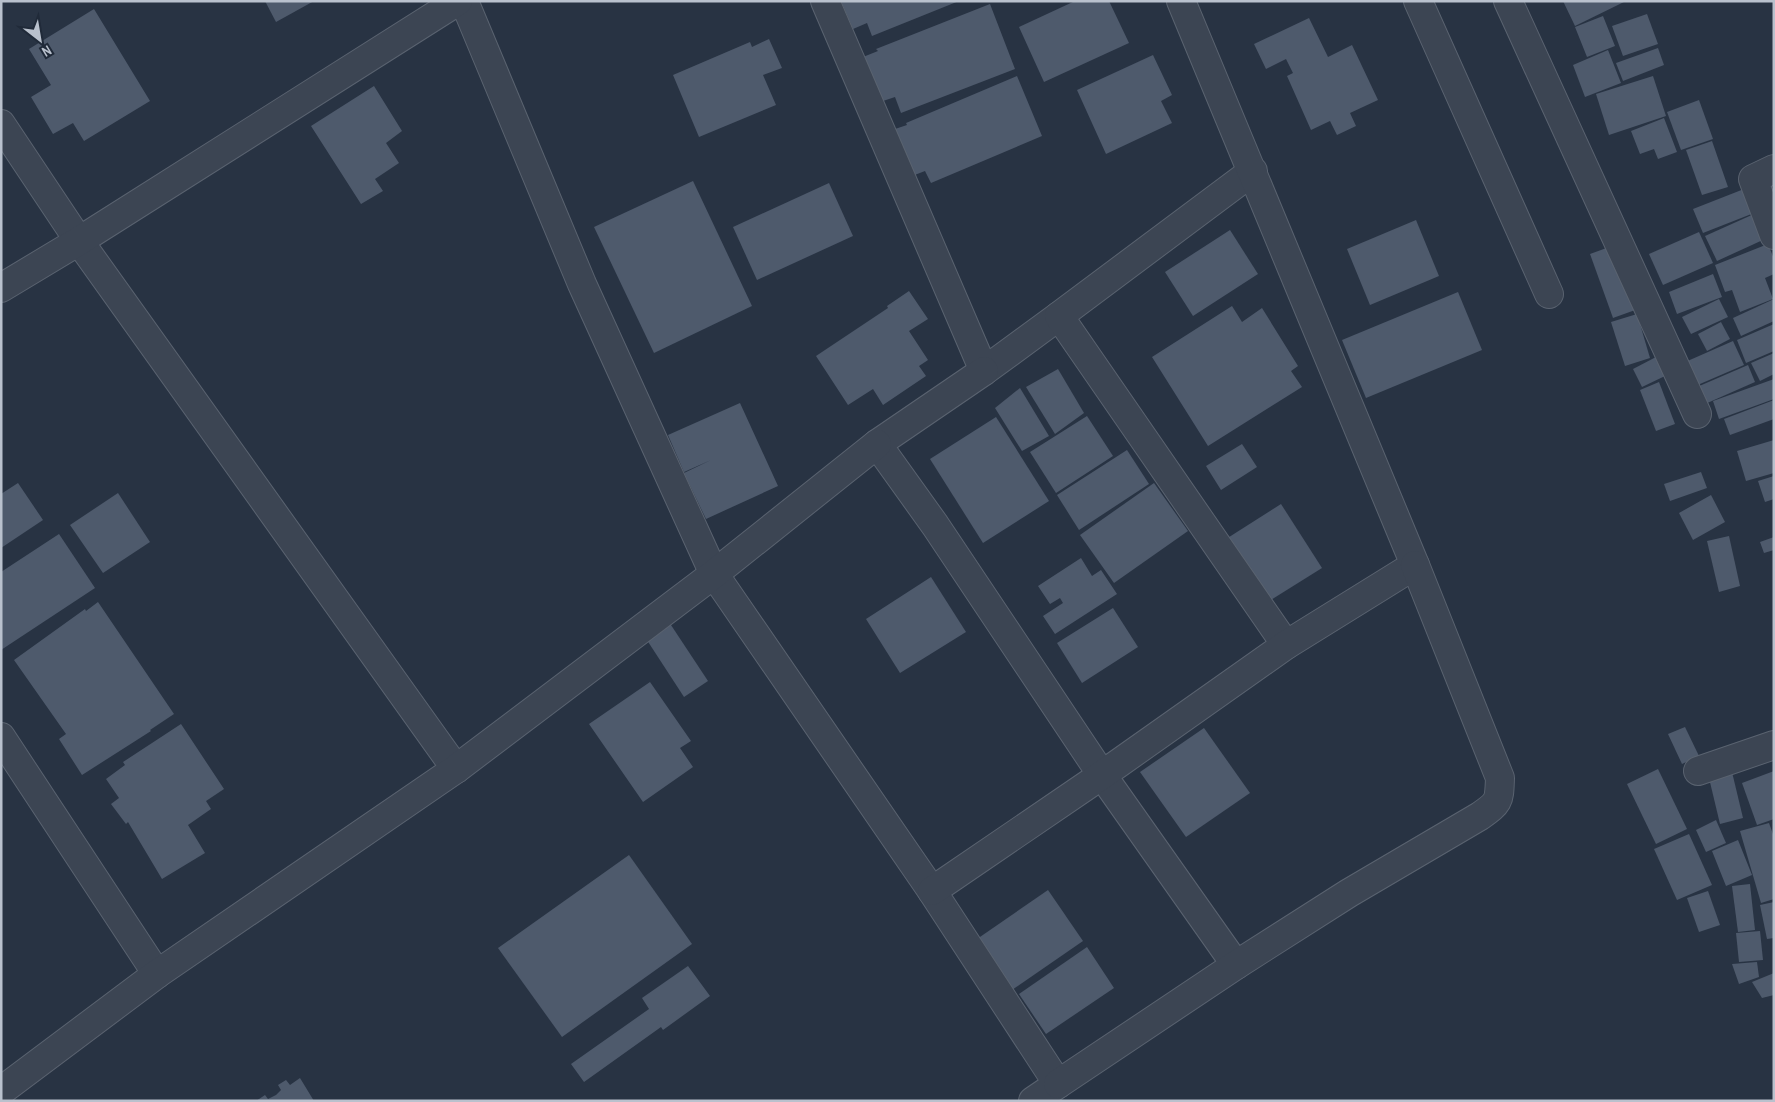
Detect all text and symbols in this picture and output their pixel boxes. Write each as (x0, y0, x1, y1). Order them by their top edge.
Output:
north arrow (15, 15, 65, 65)
text: N (39, 41, 55, 61)

